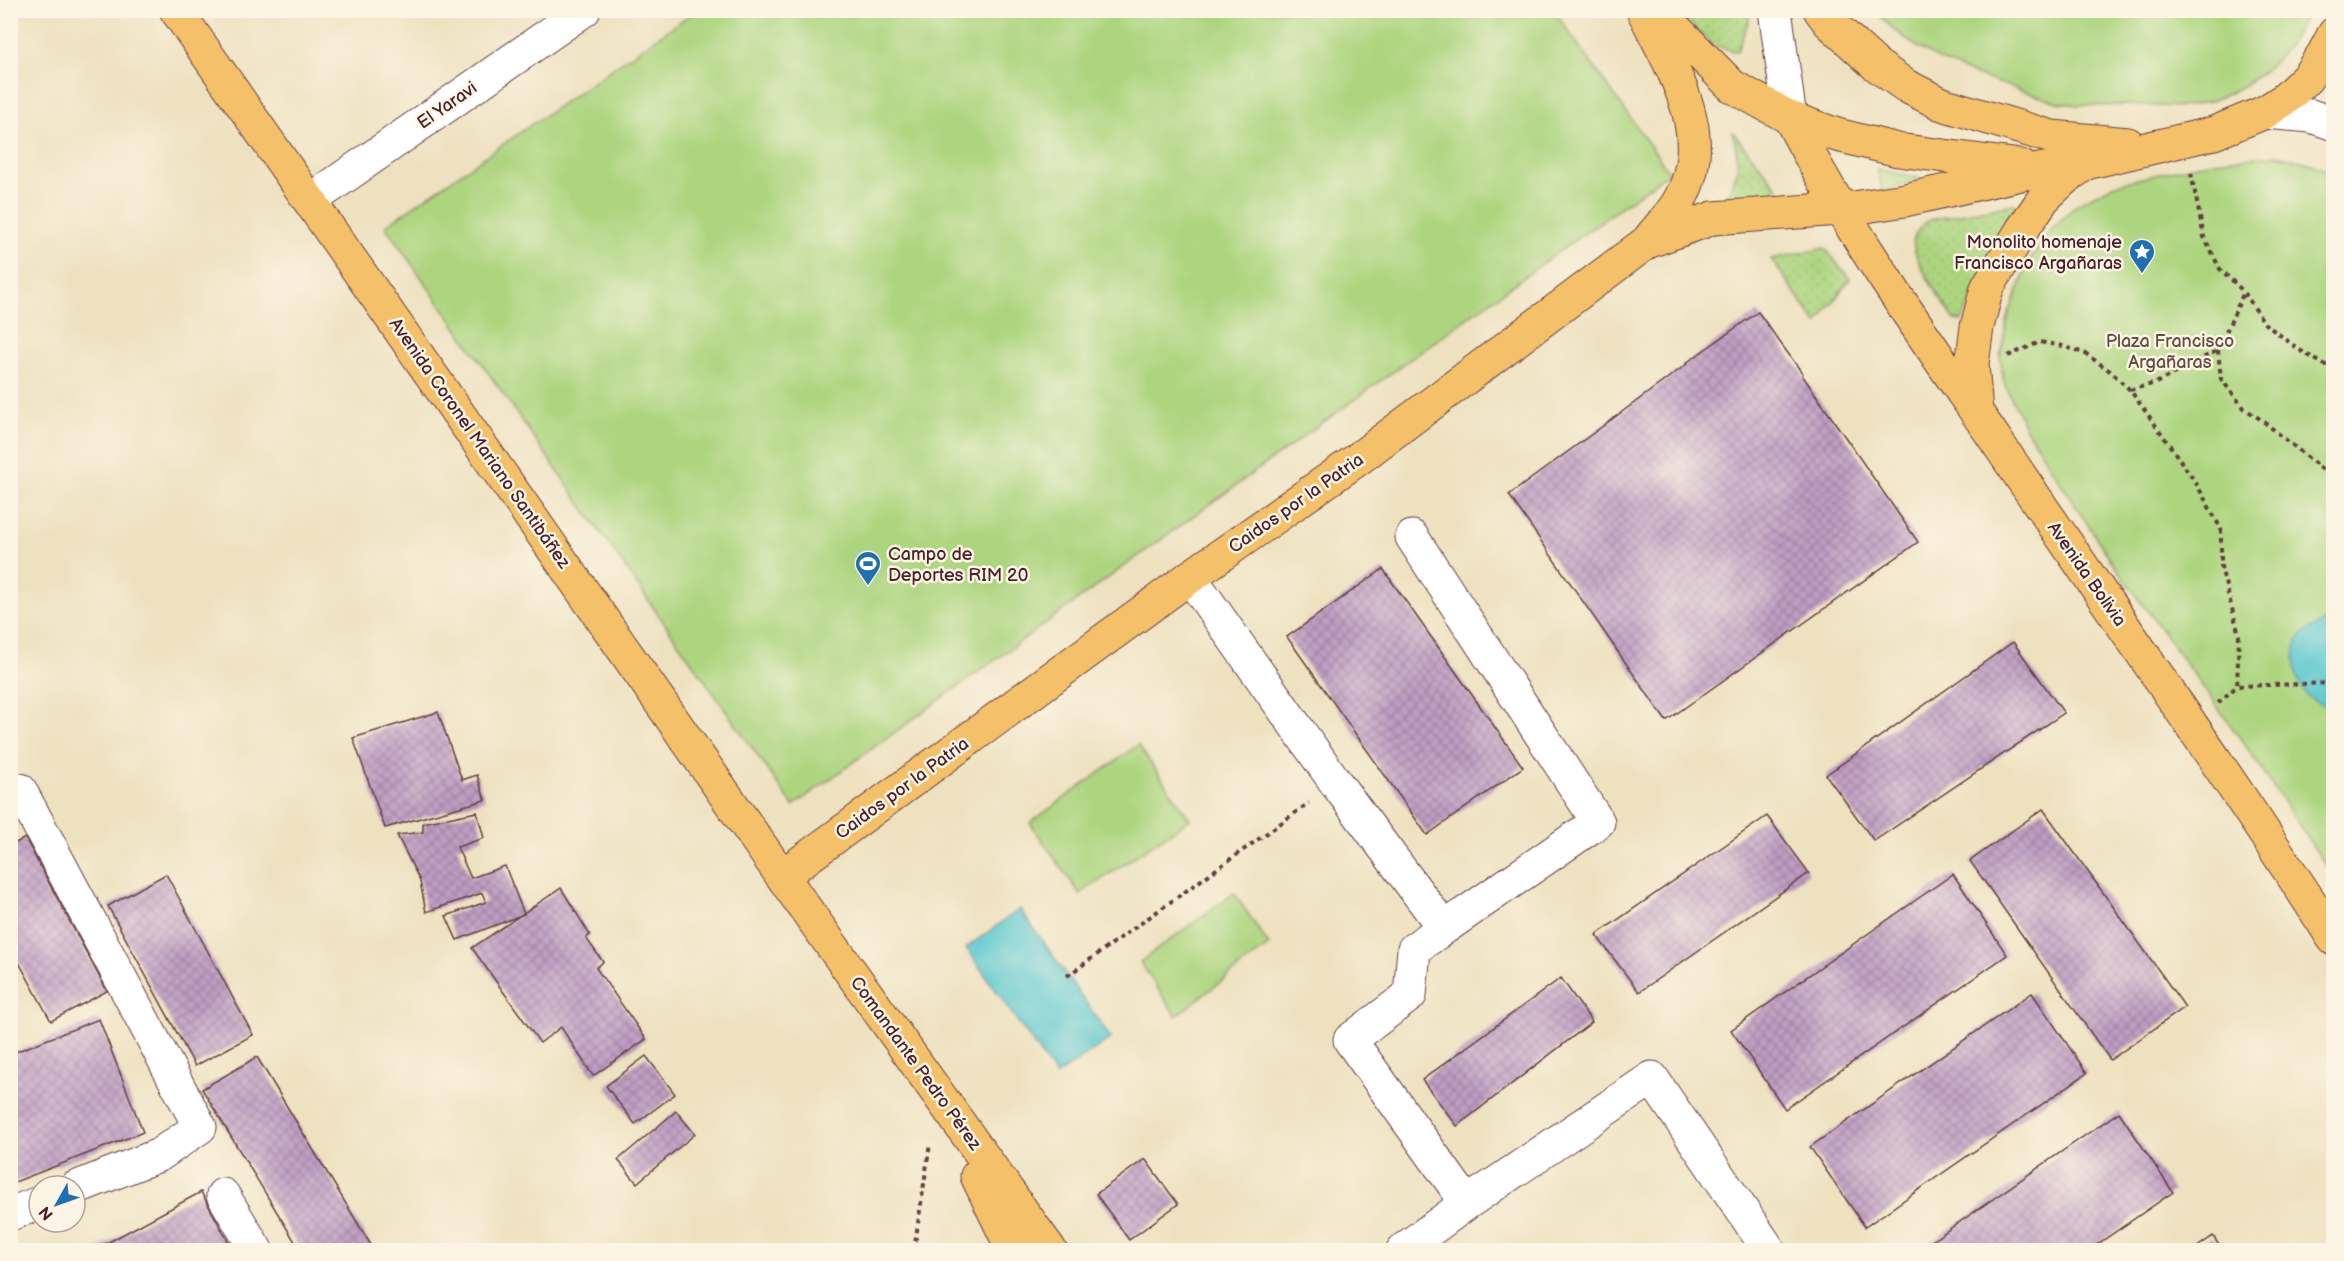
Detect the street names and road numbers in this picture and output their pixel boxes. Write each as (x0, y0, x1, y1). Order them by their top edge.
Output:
street label: El Yaravi (413, 77, 481, 133)
street label: Avenida Coronel Mariano Santibáñez (385, 314, 575, 573)
street label: Caidos por la Patria (1225, 449, 1368, 558)
street label: Avenida Bolivia (2043, 518, 2130, 631)
street label: Caidos por la Patria (832, 733, 973, 844)
street label: Comandante Pedro Pérez (846, 973, 986, 1154)

